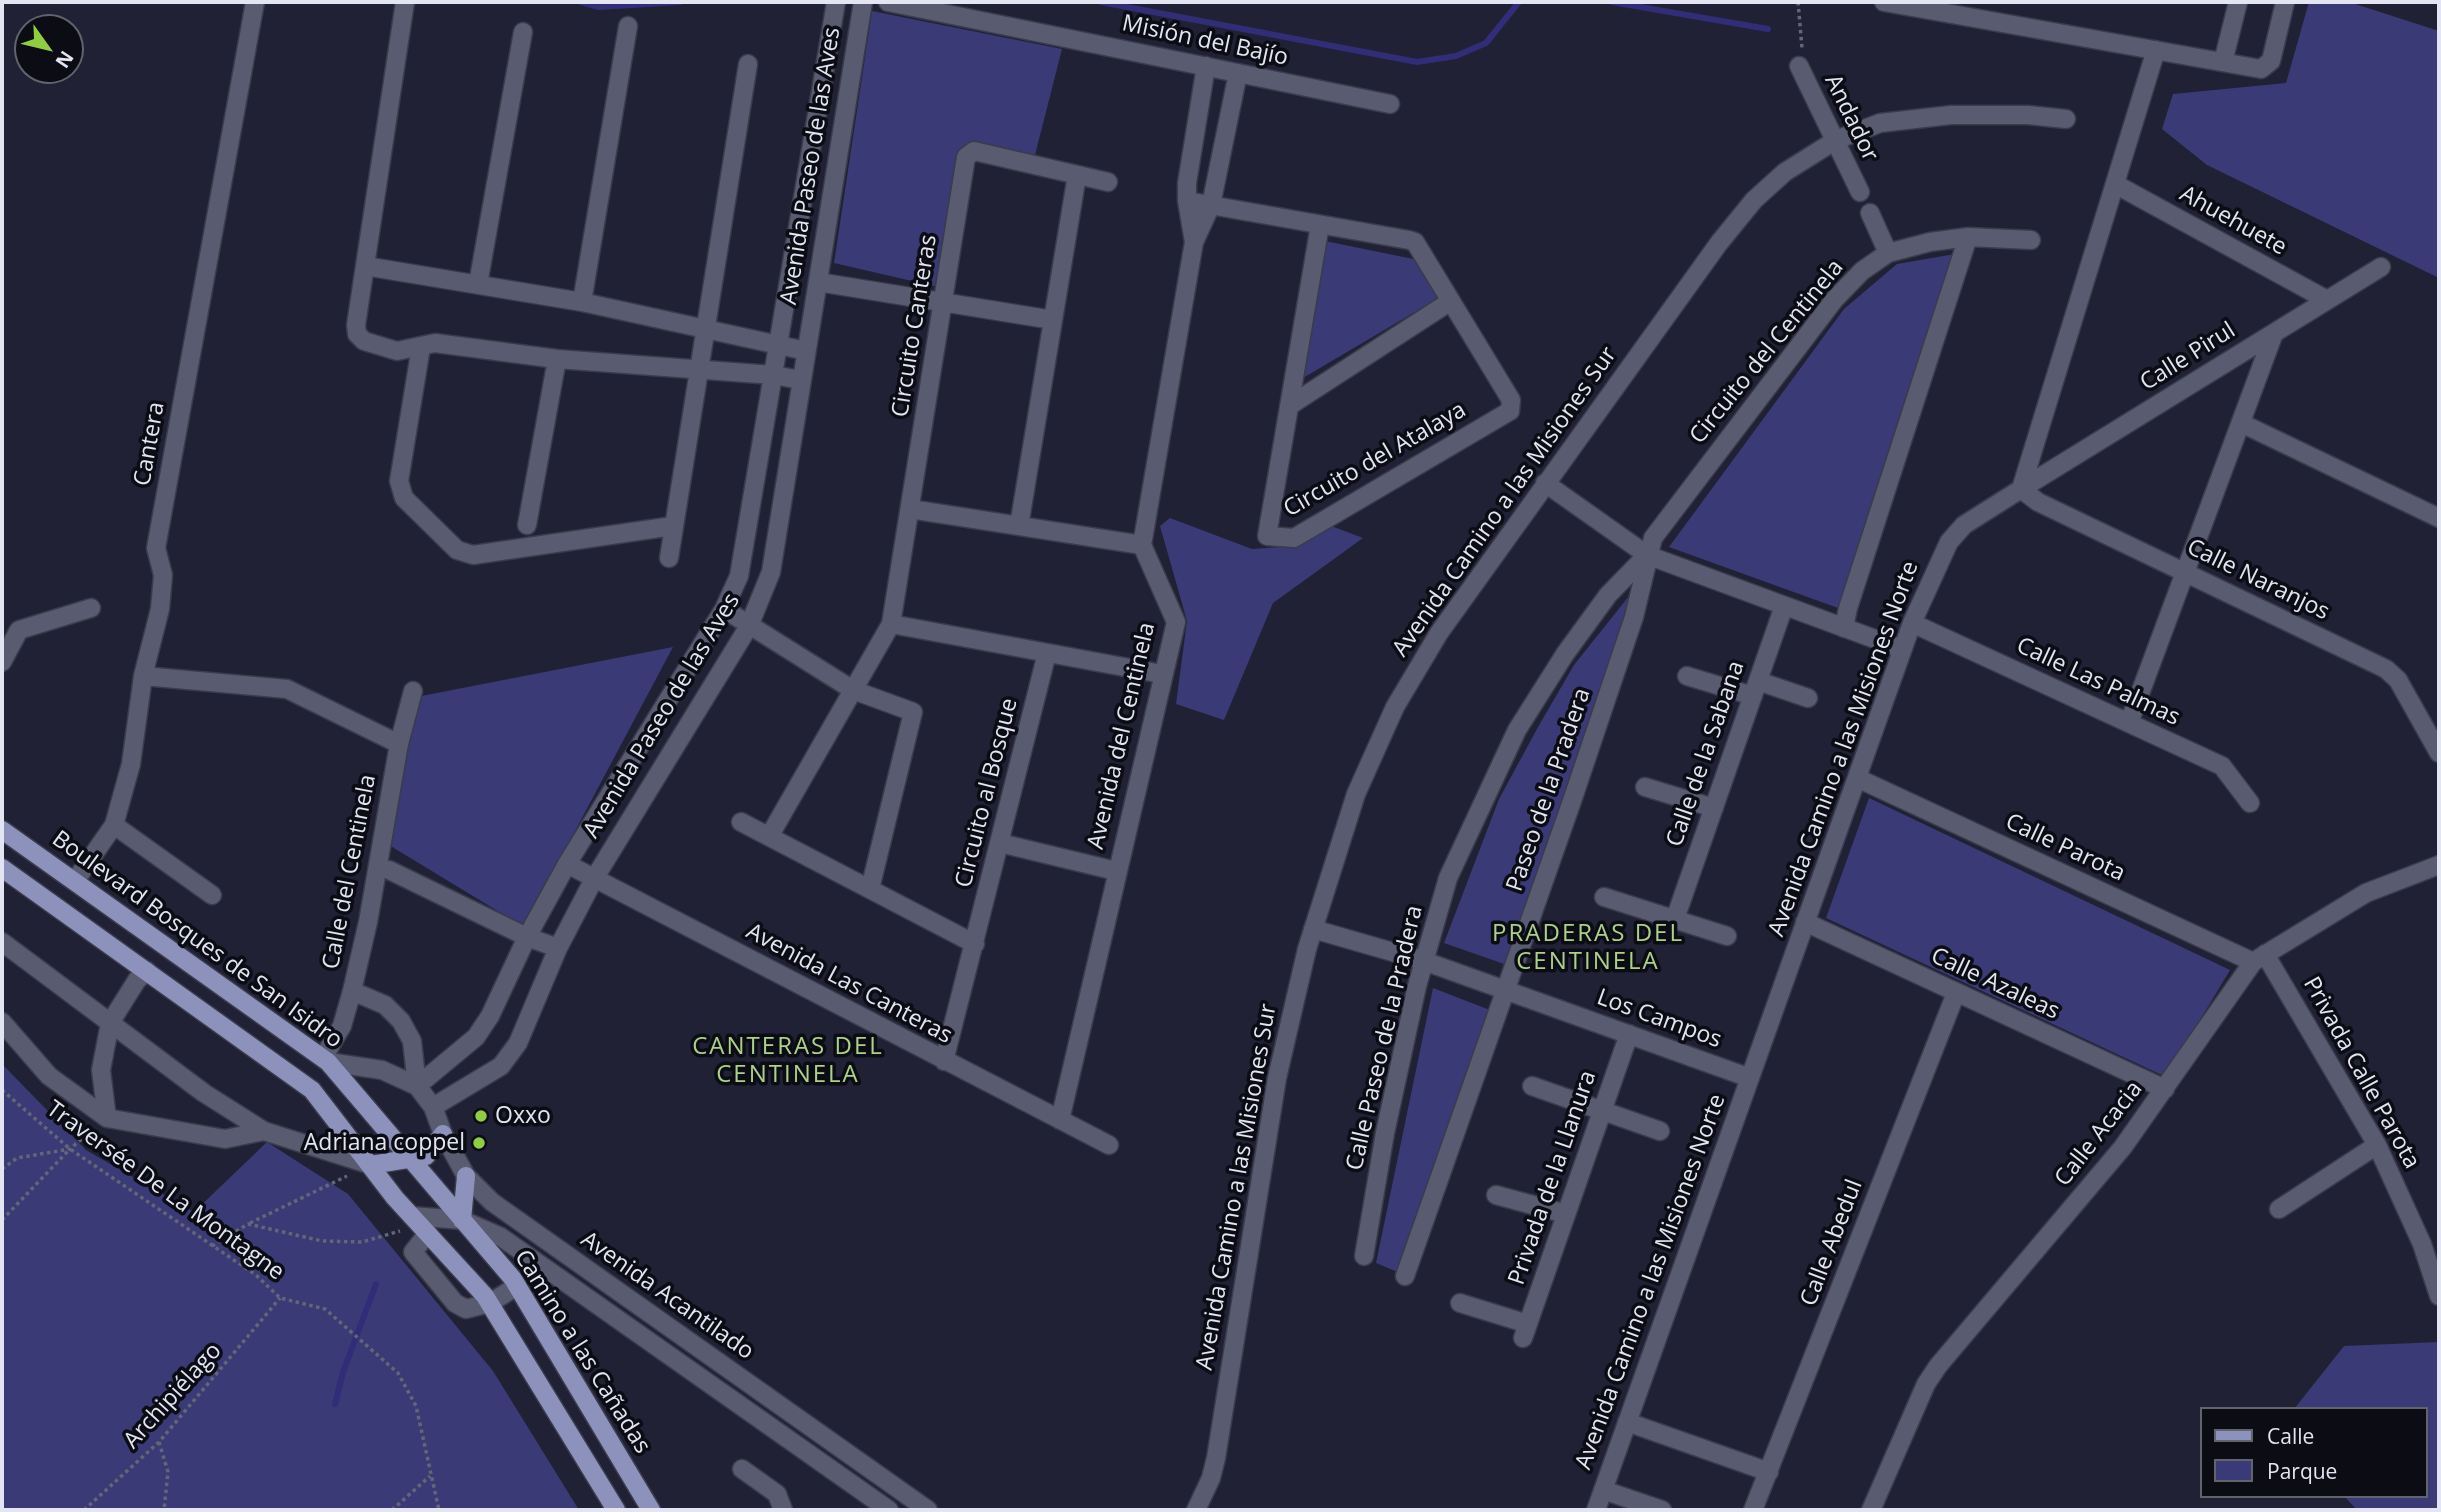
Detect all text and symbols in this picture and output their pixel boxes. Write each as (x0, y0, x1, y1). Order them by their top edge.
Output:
street label: Misión del Bajío (1119, 10, 1291, 72)
north arrow (14, 14, 84, 84)
street label: Avenida Paseo de las Aves (775, 25, 847, 307)
text: N (50, 46, 80, 73)
street label: Andador (1818, 70, 1884, 166)
street label: Ahuehuete (2175, 180, 2291, 262)
street label: Circuito Canteras (887, 233, 943, 419)
street label: Circuito del Centinela (1684, 255, 1850, 449)
street label: Calle Pirul (2135, 317, 2241, 397)
street label: Avenida Camino a las Misiones Sur (1387, 342, 1623, 662)
street label: Circuito del Atalaya (1279, 397, 1471, 523)
street label: Cantera (129, 400, 171, 488)
street label: Calle Naranjos (2182, 534, 2334, 626)
street label: Avenida Camino a las Misiones Norte (1763, 558, 1925, 940)
street label: Avenida Paseo de las Aves (578, 589, 746, 843)
street label: Avenida del Centinela (1083, 620, 1161, 852)
street label: Calle Las Palmas (2012, 632, 2184, 732)
street label: Calle de la Sabana (1661, 658, 1751, 850)
street label: Paseo de la Pradera (1501, 685, 1597, 895)
street label: Circuito al Bosque (950, 696, 1024, 890)
street label: Calle del Centinela (318, 772, 382, 972)
street label: Calle Parota (2001, 808, 2129, 888)
street label: Boulevard Bosques de San Isidro (47, 825, 347, 1055)
street label: Calle Paseo de la Pradera (1341, 903, 1429, 1173)
street label: Avenida Las Canteras (741, 918, 957, 1050)
district label: PRADERAS DEL CENTINELA (1494, 920, 1682, 976)
street label: Calle Azaleas (1926, 942, 2064, 1026)
street label: Privada Calle Parota (2297, 972, 2425, 1174)
street label: Los Campos (1593, 984, 1725, 1054)
street label: Avenida Camino a las Misiones Sur (1191, 1002, 1283, 1372)
district label: CANTERAS DEL CENTINELA (694, 1033, 882, 1089)
street label: Privada de la Llanura (1503, 1067, 1603, 1289)
street label: Calle Acacia (2049, 1076, 2149, 1192)
street label: Avenida Camino a las Misiones Norte (1570, 1091, 1732, 1473)
street label: Traversée De La Montagne (41, 1096, 289, 1286)
place label: Oxxo (495, 1102, 551, 1130)
marker: Oxxo (473, 1108, 489, 1124)
place label: Adriana coppel (304, 1129, 465, 1157)
marker: Adriana coppel (471, 1135, 487, 1151)
street label: Calle Abedul (1795, 1176, 1869, 1310)
street label: Avenida Acantilado (575, 1226, 759, 1366)
street label: Camino a las Cañadas (508, 1245, 656, 1459)
street label: Archipiélago (118, 1338, 228, 1454)
legend (2200, 1407, 2427, 1498)
text: Calle (2267, 1422, 2314, 1450)
text: Parque (2267, 1457, 2337, 1485)

